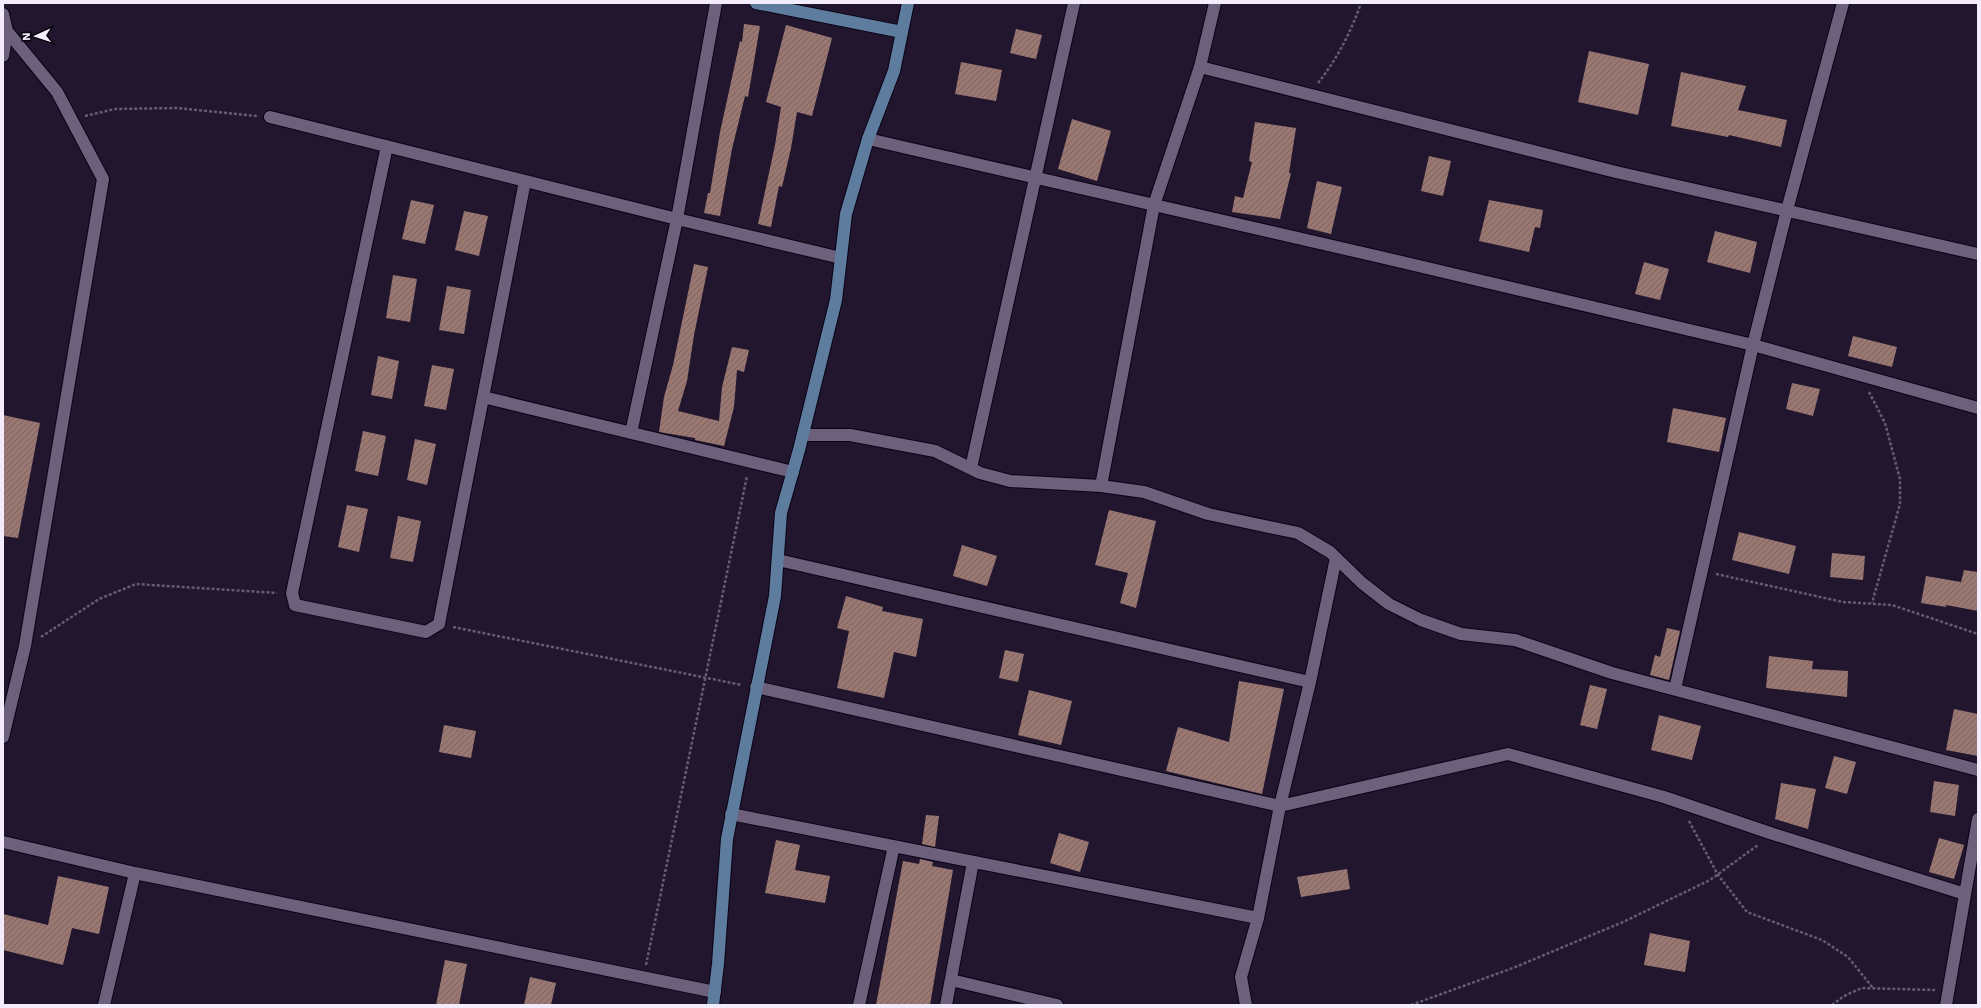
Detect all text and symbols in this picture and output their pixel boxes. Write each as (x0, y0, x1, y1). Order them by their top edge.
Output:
north arrow (16, 16, 56, 56)
text: N (20, 32, 33, 41)

